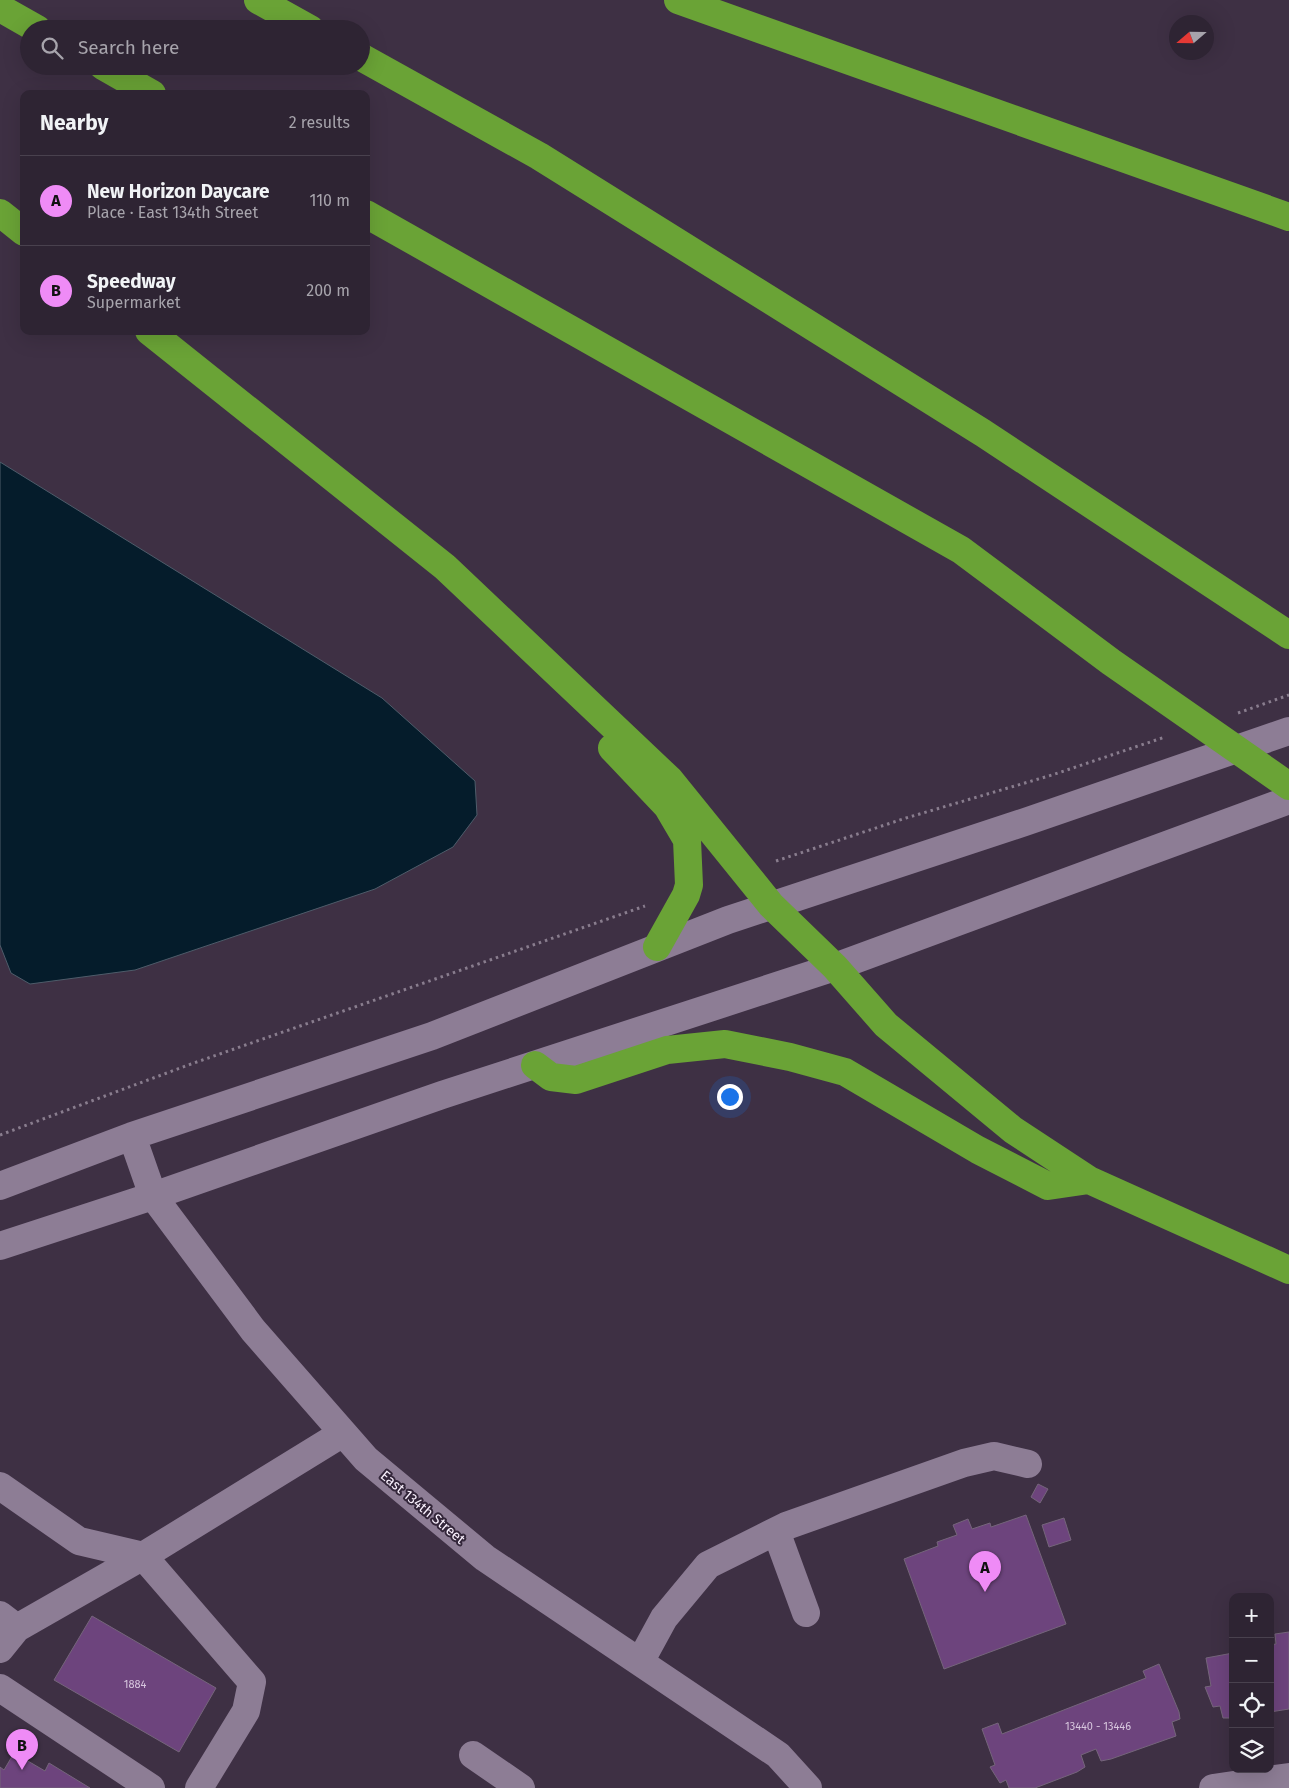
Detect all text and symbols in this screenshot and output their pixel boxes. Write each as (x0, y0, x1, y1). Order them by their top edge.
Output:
north arrow (1169, 15, 1214, 60)
search box (20, 20, 370, 75)
icon: search (38, 34, 66, 62)
text: Search here (78, 36, 179, 59)
text: Nearby (40, 110, 108, 136)
text: 2 results (289, 113, 350, 132)
text: New Horizon Daycare (87, 180, 270, 203)
text: A (51, 191, 61, 210)
text: 110 m (309, 191, 350, 210)
text: Place · East 134th Street (87, 203, 258, 222)
text: Speedway (87, 270, 176, 293)
text: B (51, 281, 61, 300)
text: 200 m (306, 281, 350, 300)
text: Supermarket (87, 293, 181, 312)
your location (717, 1084, 743, 1110)
street label: East 134th Street (377, 1467, 469, 1548)
pin: A (969, 1551, 1001, 1592)
map controls (1229, 1593, 1274, 1773)
button: + (1229, 1593, 1274, 1638)
button: − (1229, 1638, 1274, 1683)
house number: 1884 (124, 1678, 147, 1691)
button: locate (1229, 1683, 1274, 1728)
house number: 13440 - 13446 (1065, 1720, 1131, 1733)
button: layers (1229, 1728, 1274, 1773)
pin: B (6, 1729, 38, 1770)

